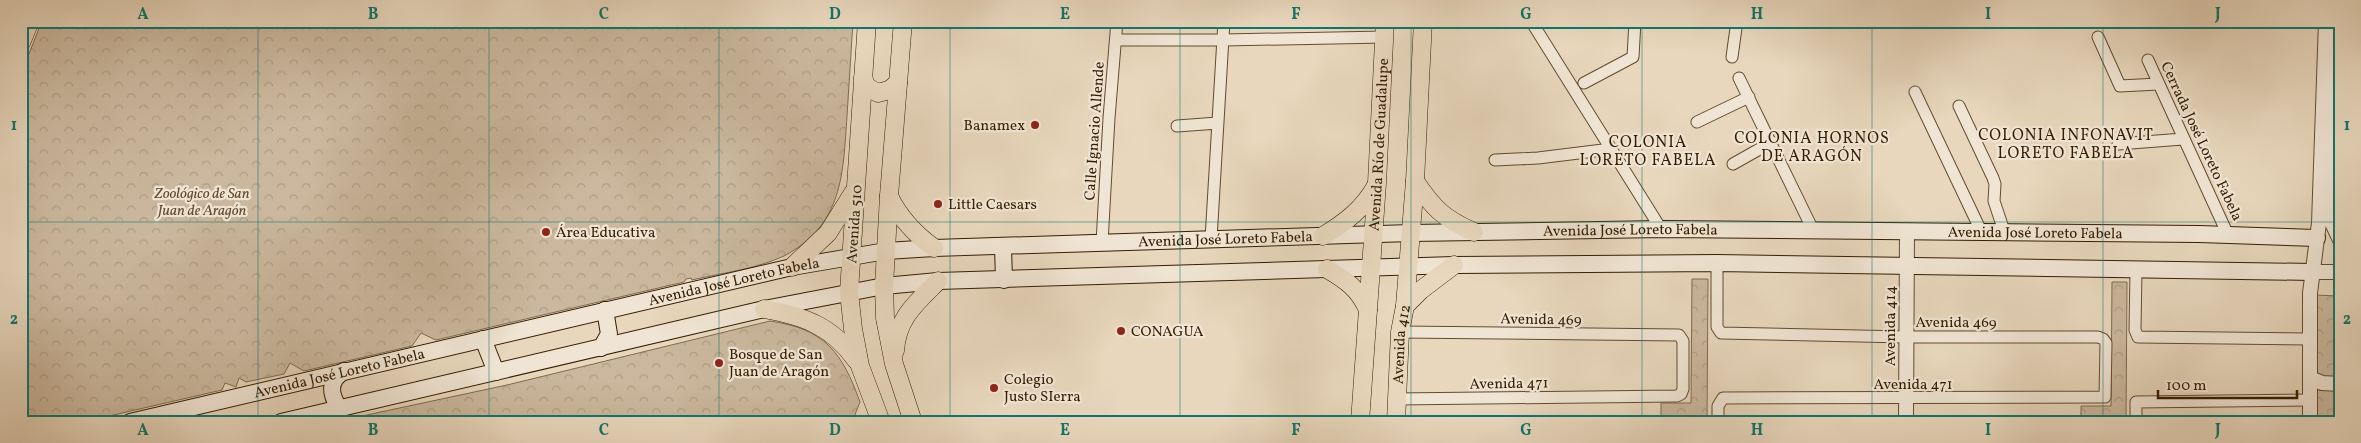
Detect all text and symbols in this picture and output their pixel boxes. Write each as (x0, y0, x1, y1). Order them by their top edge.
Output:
text: A (137, 4, 149, 26)
text: B (368, 4, 379, 26)
text: C (599, 4, 609, 26)
text: D (829, 4, 841, 26)
text: E (1060, 4, 1070, 26)
text: F (1291, 4, 1301, 26)
text: G (1520, 4, 1532, 26)
text: H (1751, 4, 1763, 26)
text: I (1985, 4, 1991, 26)
text: J (2214, 4, 2221, 26)
street label: Avenida Río de Guadalupe (1365, 58, 1395, 232)
street label: Cerrada José Loreto Fabela (2154, 59, 2247, 225)
street label: Calle Ignacio Allende (1080, 61, 1111, 201)
text: 1 (11, 115, 17, 137)
text: 1 (2344, 115, 2350, 137)
place label: Banamex (964, 116, 1025, 137)
marker: Banamex (1029, 119, 1041, 131)
district label: COLONIA INFONAVIT LORETO FABELA (1978, 125, 2154, 165)
district label: COLONIA HORNOS DE ARAGÓN (1734, 128, 1890, 168)
district label: COLONIA LORETO FABELA (1579, 132, 1717, 172)
park label: Zoológico de San Juan de Aragón (154, 184, 250, 222)
street label: Avenida 510 (842, 184, 869, 264)
place label: Little Caesars (948, 195, 1037, 216)
marker: Little Caesars (932, 198, 944, 210)
street label: Avenida José Loreto Fabela (1543, 220, 1718, 243)
place label: Área Educativa (556, 223, 655, 244)
street label: Avenida José Loreto Fabela (1948, 223, 2123, 245)
marker: Área Educativa (540, 226, 552, 238)
street label: Avenida José Loreto Fabela (1138, 227, 1313, 254)
street label: Avenida José Loreto Fabela (646, 254, 821, 312)
street label: Avenida 414 (1881, 286, 1902, 366)
street label: Avenida 412 (1389, 303, 1417, 385)
text: 2 (10, 309, 18, 331)
street label: Avenida 469 (1500, 309, 1582, 332)
text: 2 (2343, 309, 2351, 331)
street label: Avenida 469 (1915, 313, 1997, 334)
place label: CONAGUA (1131, 322, 1204, 343)
marker: CONAGUA (1115, 325, 1127, 337)
street label: Avenida José Loreto Fabela (252, 344, 427, 405)
place label: Bosque de San Juan de Aragón (729, 345, 829, 383)
marker: Bosque de San Juan de Aragón (713, 357, 725, 369)
scale bar (2158, 368, 2297, 400)
place label: Colegio Justo SIerra (1004, 370, 1081, 408)
street label: Avenida 471 (1469, 373, 1549, 396)
street label: Avenida 471 (1874, 375, 1953, 396)
text: 100 m (2166, 376, 2206, 397)
marker: Colegio Justo SIerra (988, 382, 1000, 394)
text: A (137, 420, 149, 442)
text: B (368, 420, 379, 442)
text: C (599, 420, 609, 442)
text: D (829, 420, 841, 442)
text: E (1060, 420, 1070, 442)
text: F (1291, 420, 1301, 442)
text: G (1520, 420, 1532, 442)
text: H (1751, 420, 1763, 442)
text: I (1985, 420, 1991, 442)
text: J (2214, 420, 2221, 442)

